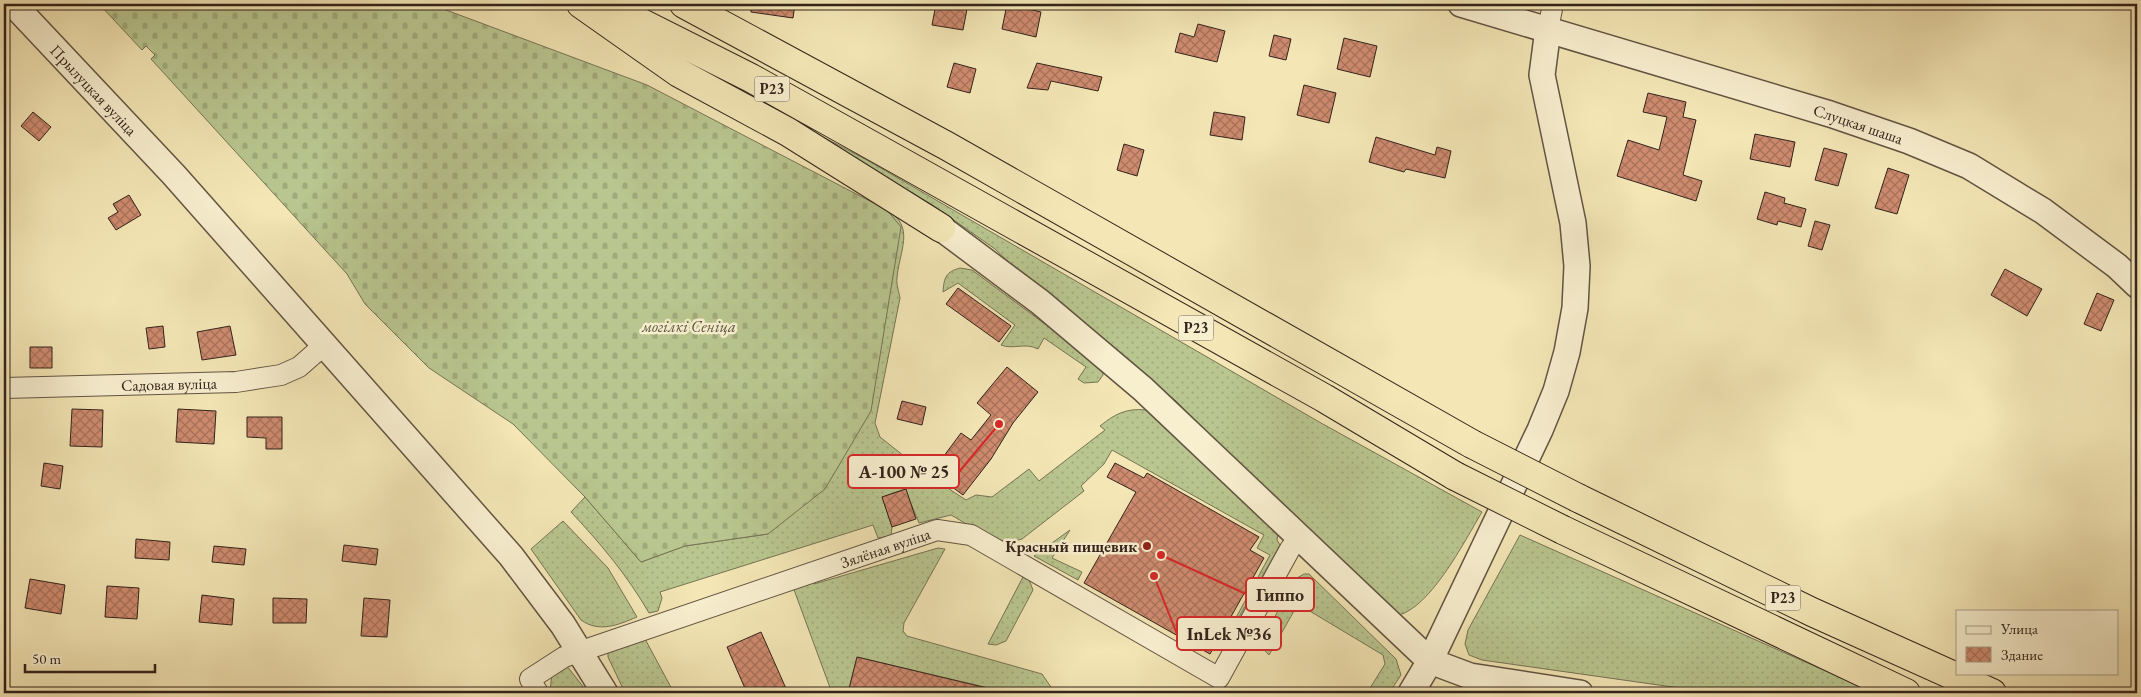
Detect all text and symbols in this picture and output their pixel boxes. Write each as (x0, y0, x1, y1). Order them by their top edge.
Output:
street label: Прылуцкая вуліца (45, 40, 142, 141)
road number: Р23 (754, 76, 790, 102)
street label: Слуцкая шаша (1811, 100, 1906, 149)
park label: могілкі Сеніца (641, 316, 736, 337)
road number: Р23 (1178, 316, 1214, 340)
street label: Садовая вуліца (121, 372, 218, 396)
callout: А-100 № 25 (848, 455, 959, 488)
text: А-100 № 25 (857, 460, 950, 483)
street label: Зялёная вуліца (838, 523, 934, 573)
place label: Красный пищевик (1005, 536, 1137, 557)
marker: Красный пищевик (1141, 540, 1153, 552)
callout: Гиппо (1246, 578, 1314, 611)
text: Гиппо (1256, 583, 1304, 606)
road number: Р23 (1766, 586, 1800, 610)
legend (1956, 610, 2118, 674)
callout: InLek №36 (1177, 617, 1281, 650)
text: Улица (2000, 619, 2038, 638)
text: InLek №36 (1187, 622, 1272, 645)
scale bar (25, 642, 155, 674)
text: Здание (2001, 645, 2043, 664)
text: 50 m (32, 649, 61, 668)

